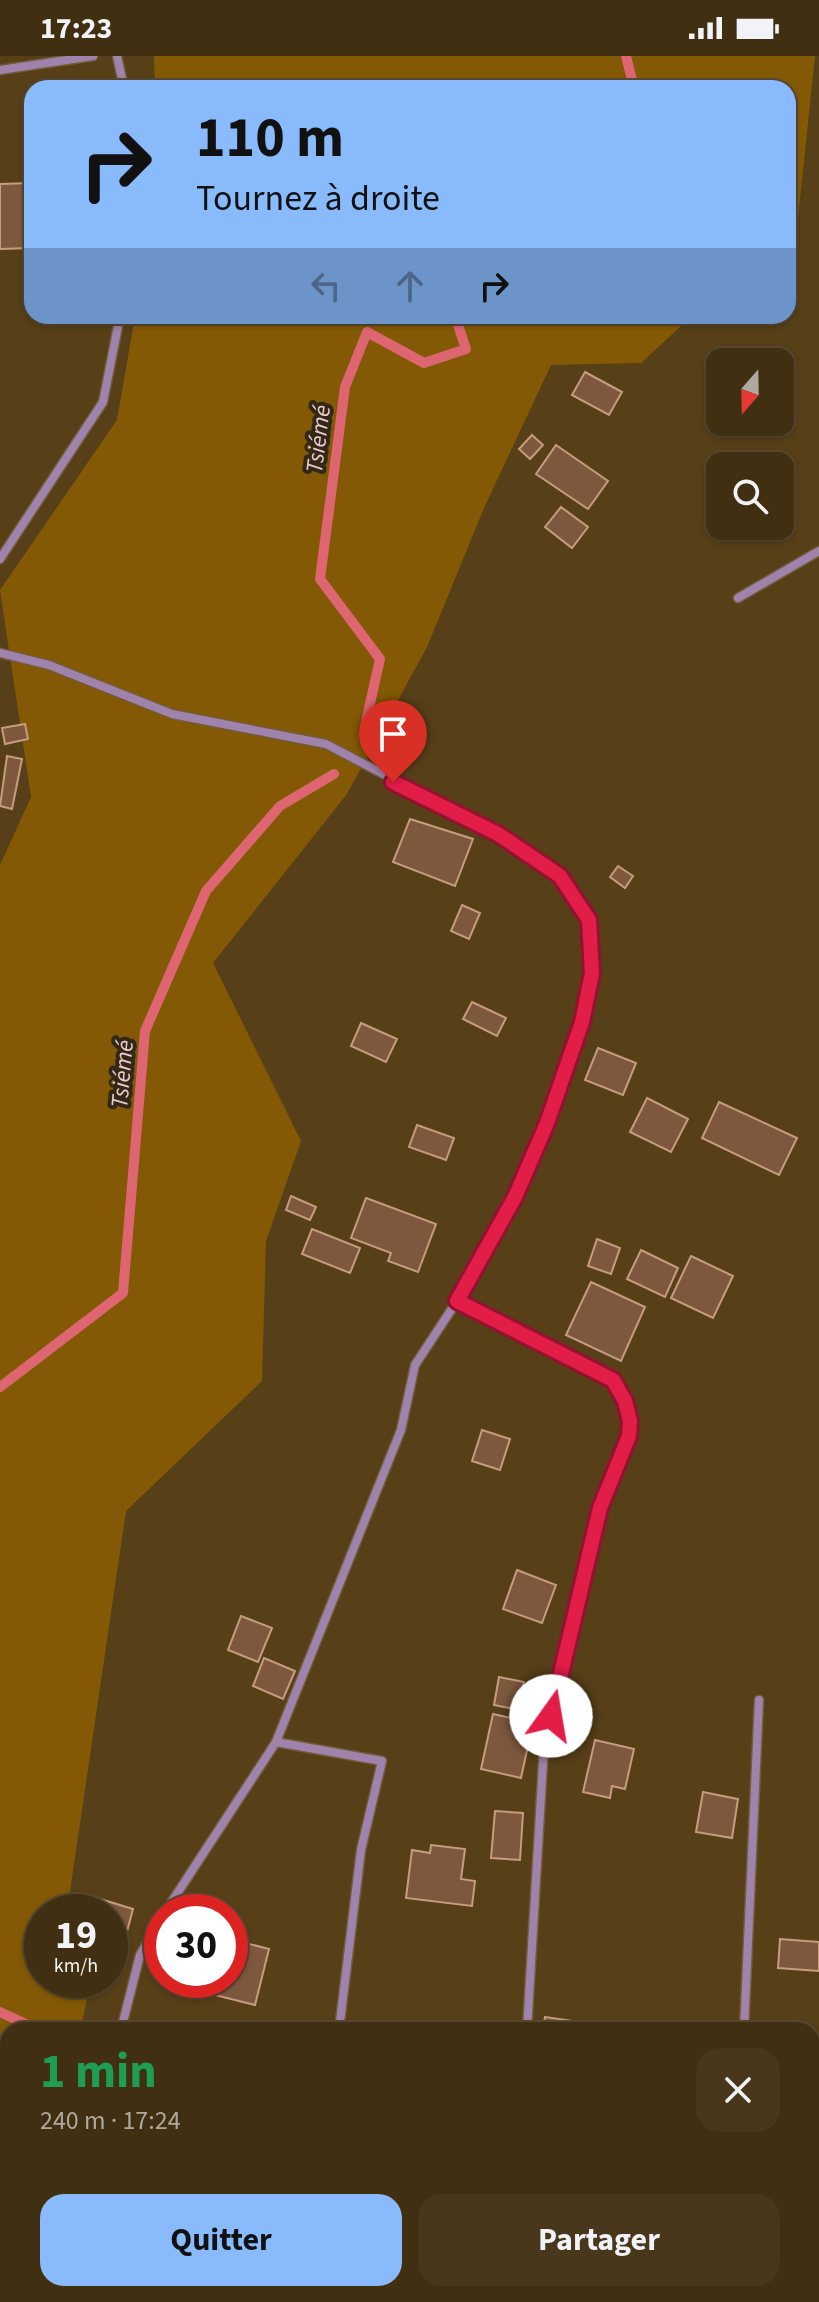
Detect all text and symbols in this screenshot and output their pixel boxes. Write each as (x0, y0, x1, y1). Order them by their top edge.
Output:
text: 17:23 (40, 7, 112, 50)
text: 110 m (196, 99, 344, 178)
icon: right (64, 112, 168, 216)
text: Tournez à droite (196, 173, 440, 224)
icon: left (304, 264, 348, 308)
icon: ahead (388, 264, 432, 308)
icon: right (472, 264, 516, 308)
north arrow (706, 348, 794, 436)
map controls (706, 348, 794, 540)
water label: Tsiémé (297, 403, 340, 475)
button: search (706, 452, 794, 540)
pin (359, 700, 427, 782)
icon: arrive (371, 712, 415, 756)
water label: Tsiémé (102, 1038, 143, 1110)
position arrow (509, 1674, 593, 1758)
speed limit sign: 30 (144, 1894, 248, 1998)
text: 19 (55, 1907, 97, 1964)
text: km/h (54, 1952, 98, 1980)
text: 1 min (40, 2038, 157, 2106)
button: close (696, 2048, 780, 2132)
text: 240 m · 17:24 (40, 2102, 181, 2139)
button: Quitter (40, 2194, 402, 2286)
button: Partager (418, 2194, 780, 2286)

